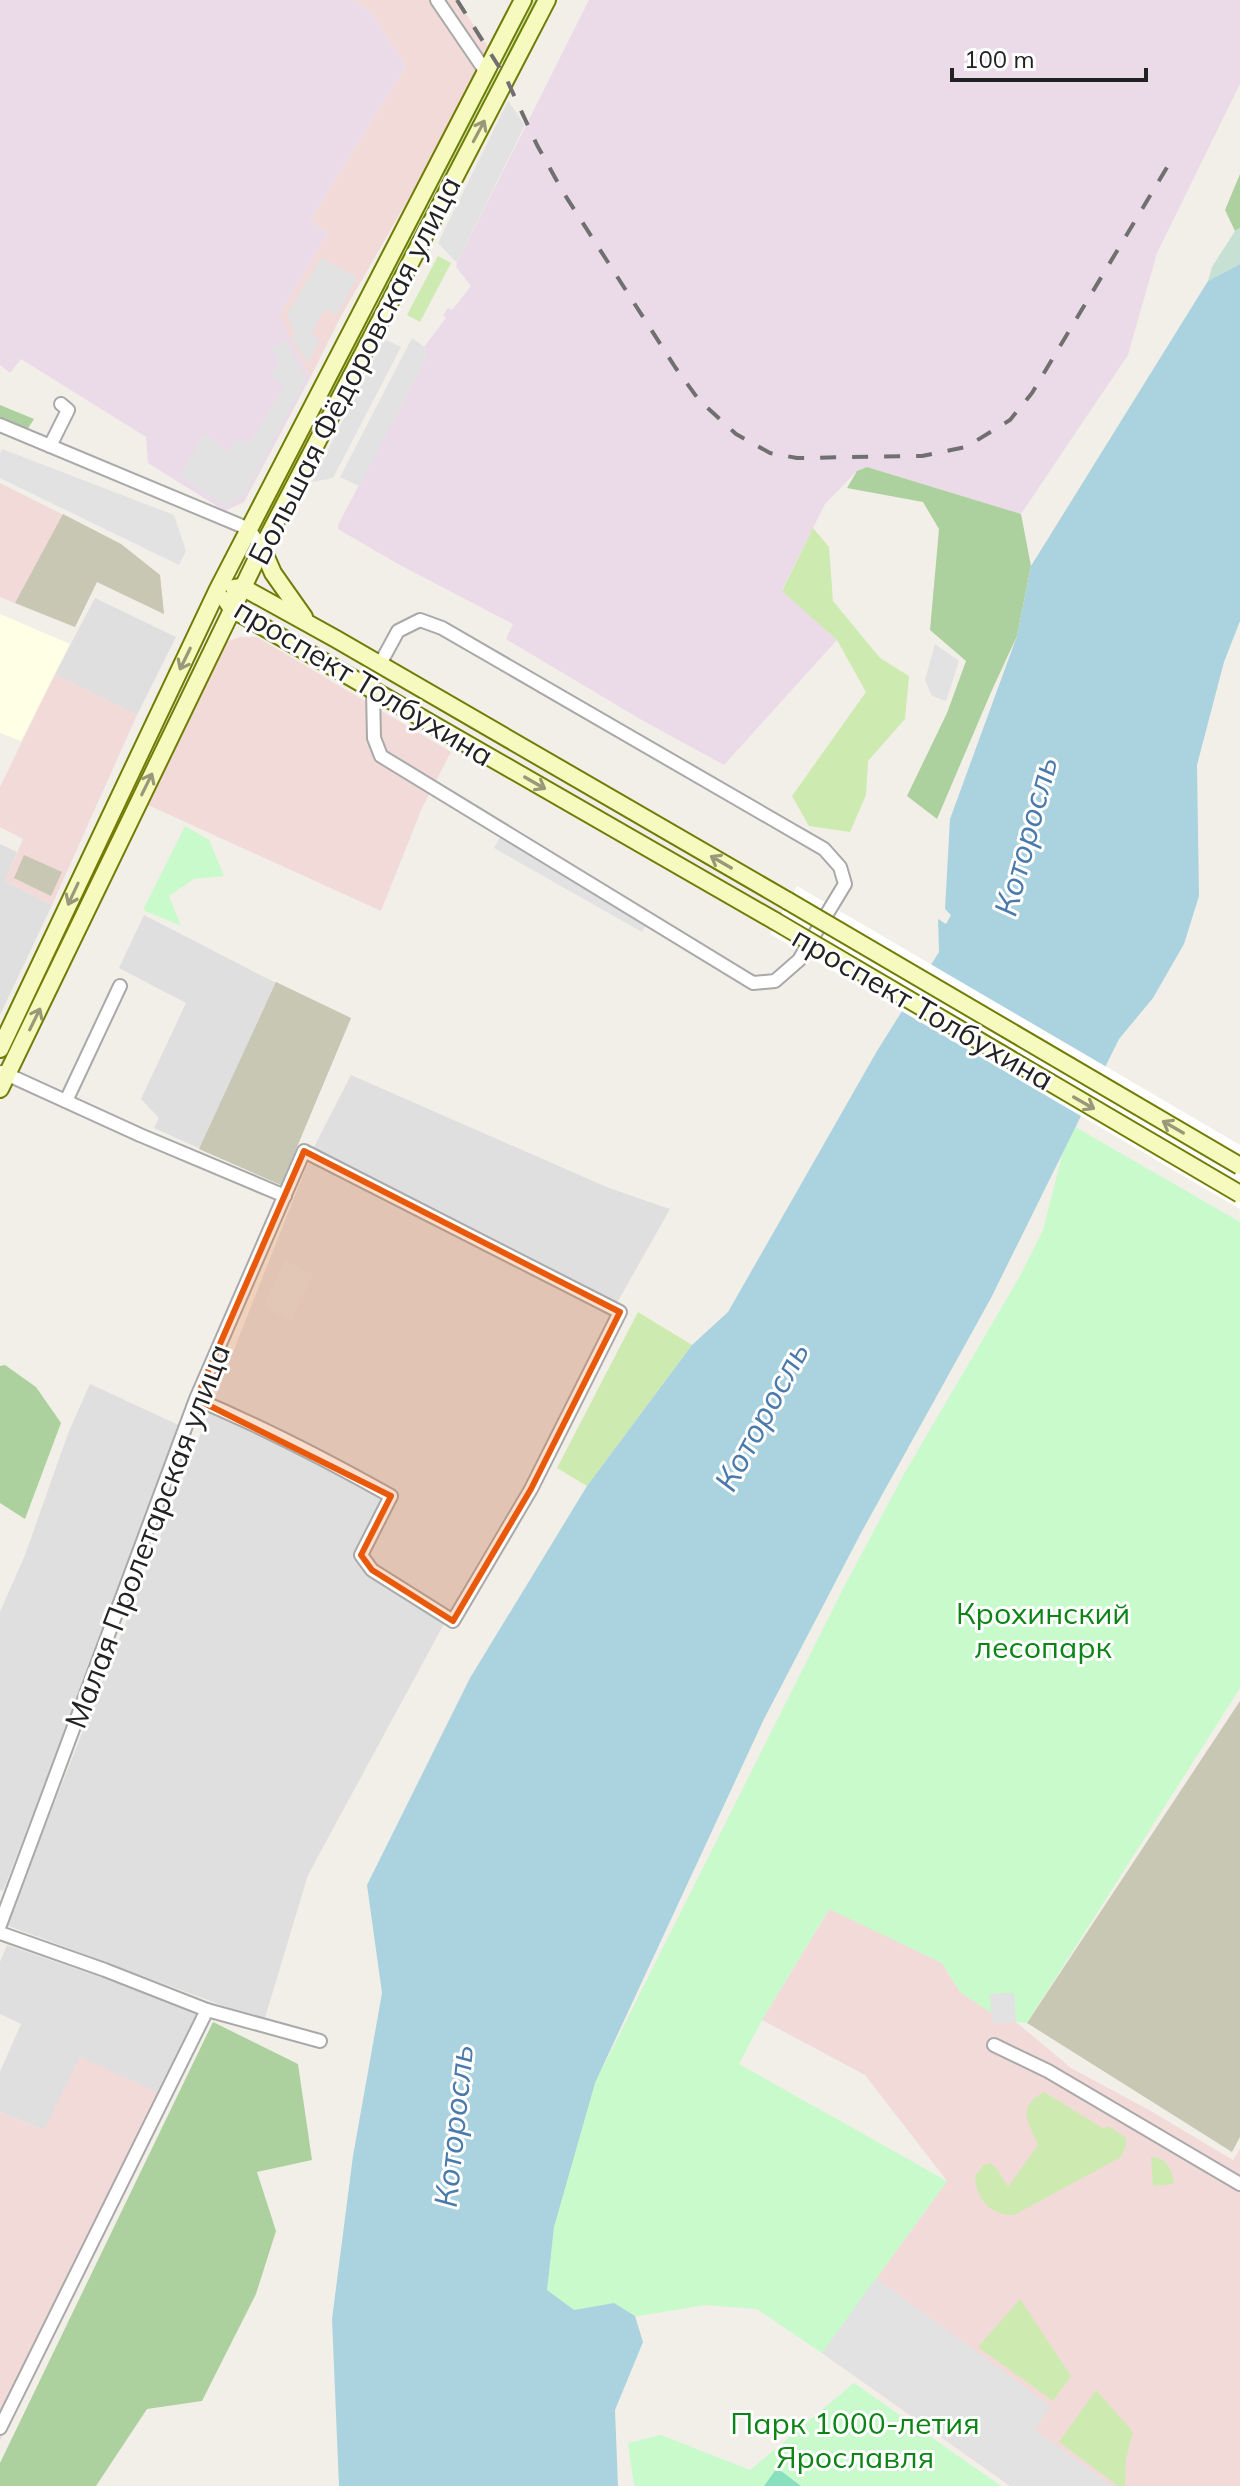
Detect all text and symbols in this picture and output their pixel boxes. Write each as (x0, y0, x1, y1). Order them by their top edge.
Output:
scale bar (952, 32, 1146, 82)
text: 100 m (964, 44, 1035, 74)
one-way arrow (471, 119, 487, 143)
street label: Большая Фёдоровская улица (239, 169, 469, 571)
street label: проспект Толбухина (228, 590, 500, 774)
one-way arrow (177, 647, 192, 671)
water label: Которосль (985, 752, 1065, 920)
one-way arrow (140, 773, 155, 797)
one-way arrow (523, 775, 546, 791)
one-way arrow (710, 854, 733, 870)
one-way arrow (65, 881, 80, 905)
street label: проспект Толбухина (786, 918, 1060, 1098)
one-way arrow (28, 1007, 43, 1031)
one-way arrow (1072, 1095, 1095, 1111)
one-way arrow (1162, 1119, 1185, 1135)
water label: Которосль (705, 1335, 817, 1497)
street label: Малая Пролетарская улица (56, 1339, 238, 1733)
park label: Крохинский лесопарк (956, 1594, 1130, 1666)
water label: Которосль (425, 2043, 481, 2209)
park label: Парк 1000-летия Ярославля (730, 2404, 980, 2476)

